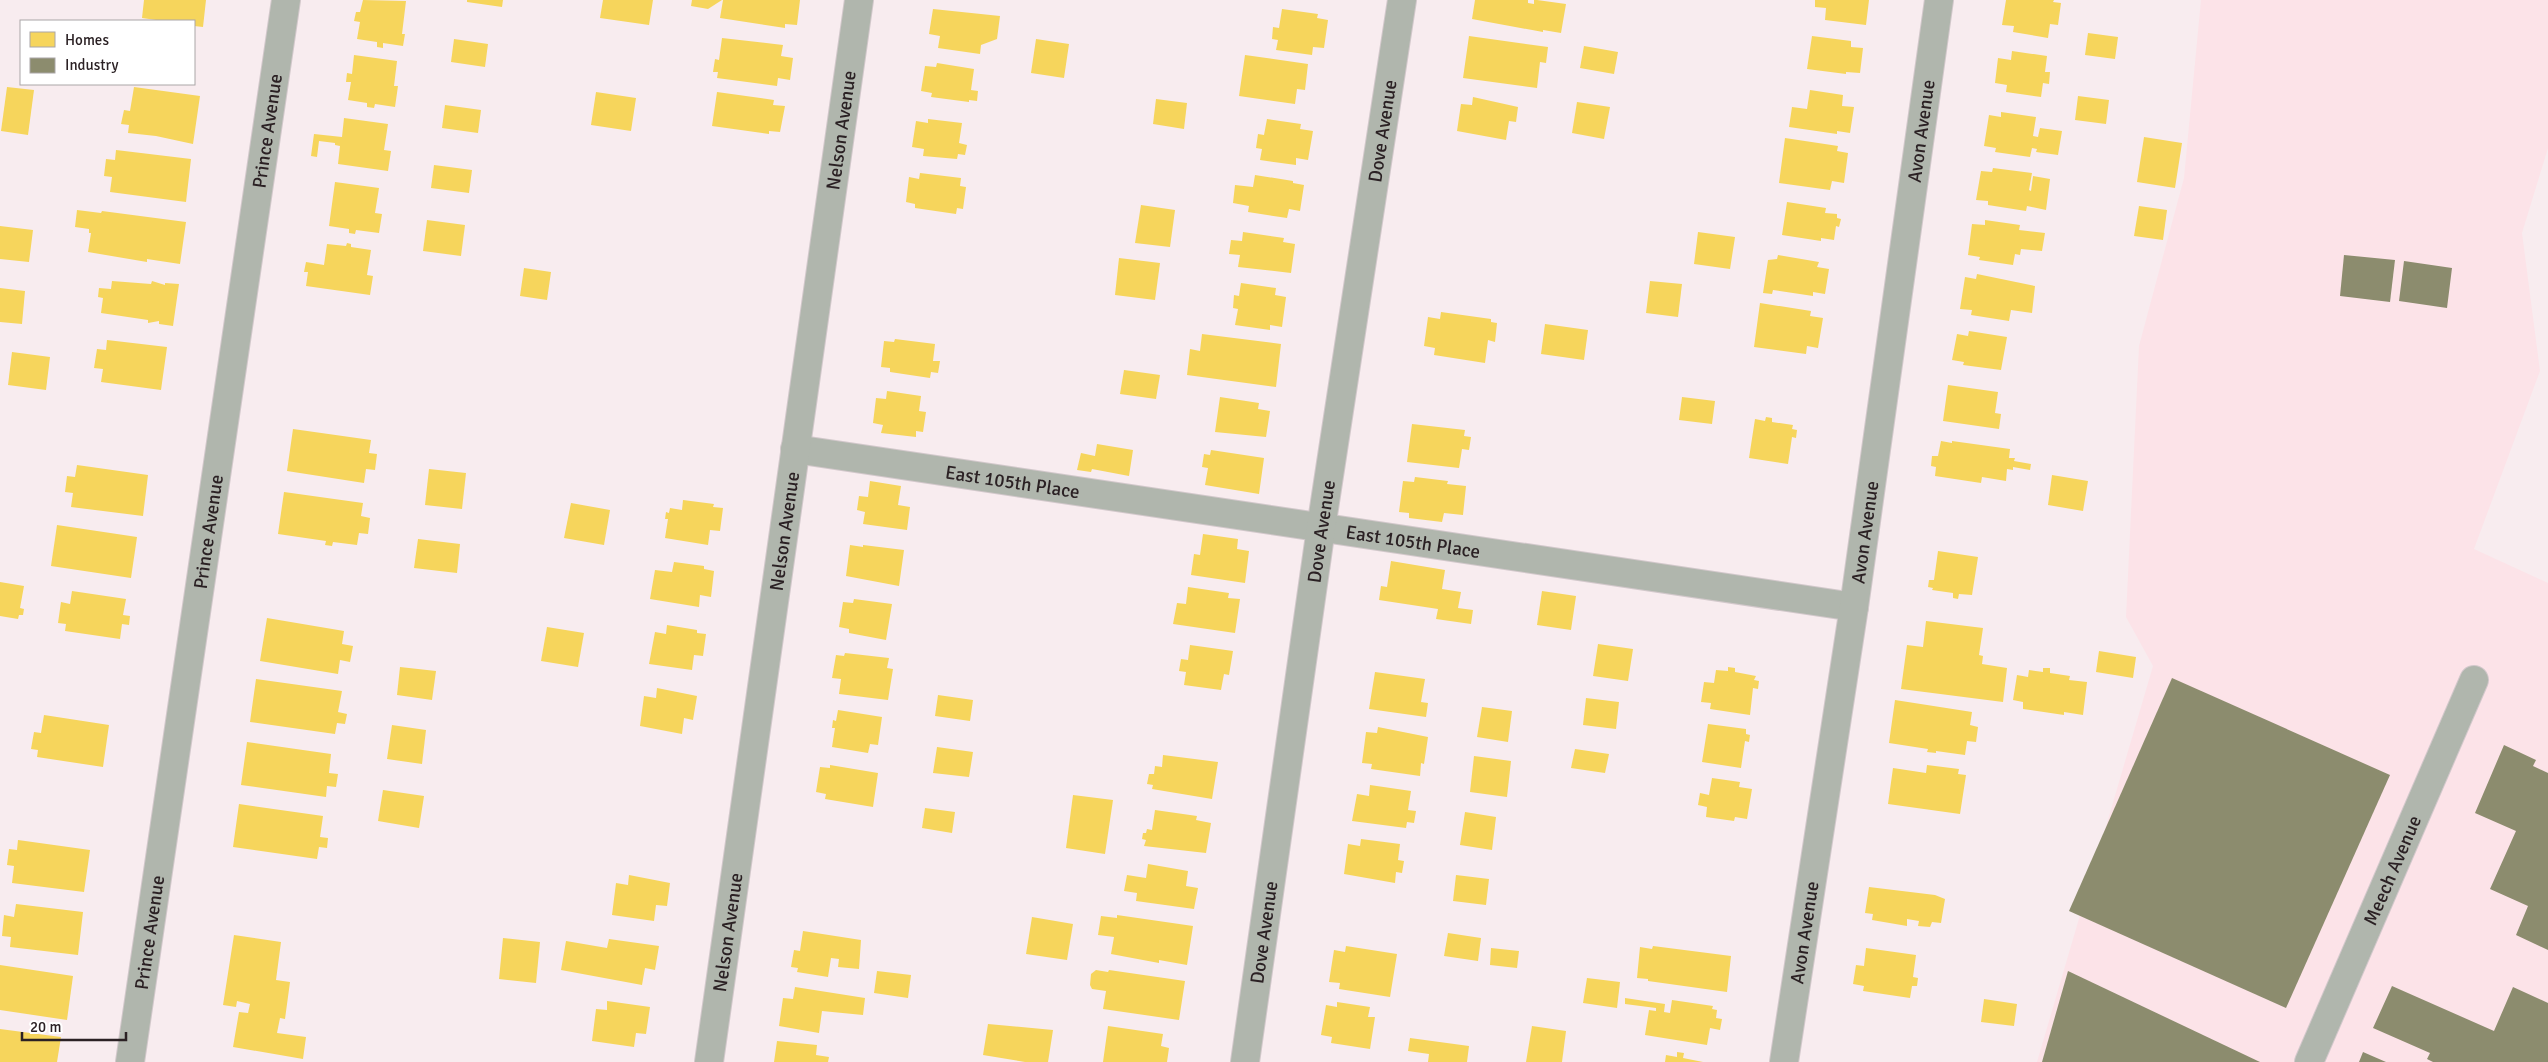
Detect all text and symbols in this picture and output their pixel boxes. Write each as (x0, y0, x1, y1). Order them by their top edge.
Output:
legend (20, 20, 195, 85)
text: Homes (65, 31, 109, 49)
text: Industry (65, 56, 118, 74)
street label: Nelson Avenue (821, 69, 862, 192)
street label: Prince Avenue (247, 72, 288, 190)
street label: Dove Avenue (1363, 78, 1403, 184)
street label: Avon Avenue (1903, 78, 1941, 184)
street label: East 105th Place (944, 461, 1081, 504)
street label: Nelson Avenue (765, 470, 805, 593)
street label: Prince Avenue (189, 473, 229, 591)
street label: Dove Avenue (1302, 478, 1341, 584)
street label: Avon Avenue (1846, 479, 1885, 585)
street label: East 105th Place (1344, 520, 1482, 564)
street label: Meech Avenue (2359, 812, 2427, 929)
street label: Nelson Avenue (708, 871, 749, 994)
street label: Prince Avenue (130, 874, 170, 991)
street label: Dove Avenue (1245, 879, 1284, 985)
street label: Avon Avenue (1785, 880, 1825, 986)
scale bar (22, 1010, 126, 1042)
text: 20 m (30, 1018, 61, 1036)

